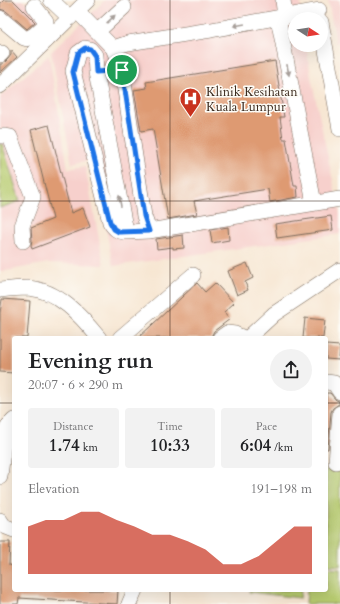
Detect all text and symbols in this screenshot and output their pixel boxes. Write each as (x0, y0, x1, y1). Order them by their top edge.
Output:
north arrow (288, 12, 328, 52)
map controls (288, 12, 328, 52)
one-way arrow (106, 15, 115, 24)
one-way arrow (233, 22, 246, 28)
pin (105, 53, 139, 87)
icon: arrive (111, 59, 133, 81)
one-way arrow (285, 64, 291, 76)
place label: Klinik Kesihatan Kuala Lumpur (206, 83, 298, 116)
hospital icon: Klinik Kesihatan Kuala Lumpur (178, 85, 204, 118)
one-way arrow (117, 195, 123, 207)
text: Evening run (28, 346, 153, 376)
button: share (270, 349, 312, 391)
text: 20:07 · 6 × 290 m (28, 376, 123, 394)
text: Distance (53, 419, 93, 434)
text: Time (157, 419, 183, 434)
text: Pace (256, 419, 277, 434)
text: 1.74 (49, 434, 80, 457)
text: 10:33 (150, 434, 190, 457)
text: 6:04 (240, 434, 271, 457)
text: km (80, 440, 98, 455)
text: /km (271, 440, 293, 455)
text: Elevation (28, 480, 80, 498)
text: 191–198 m (250, 480, 312, 498)

